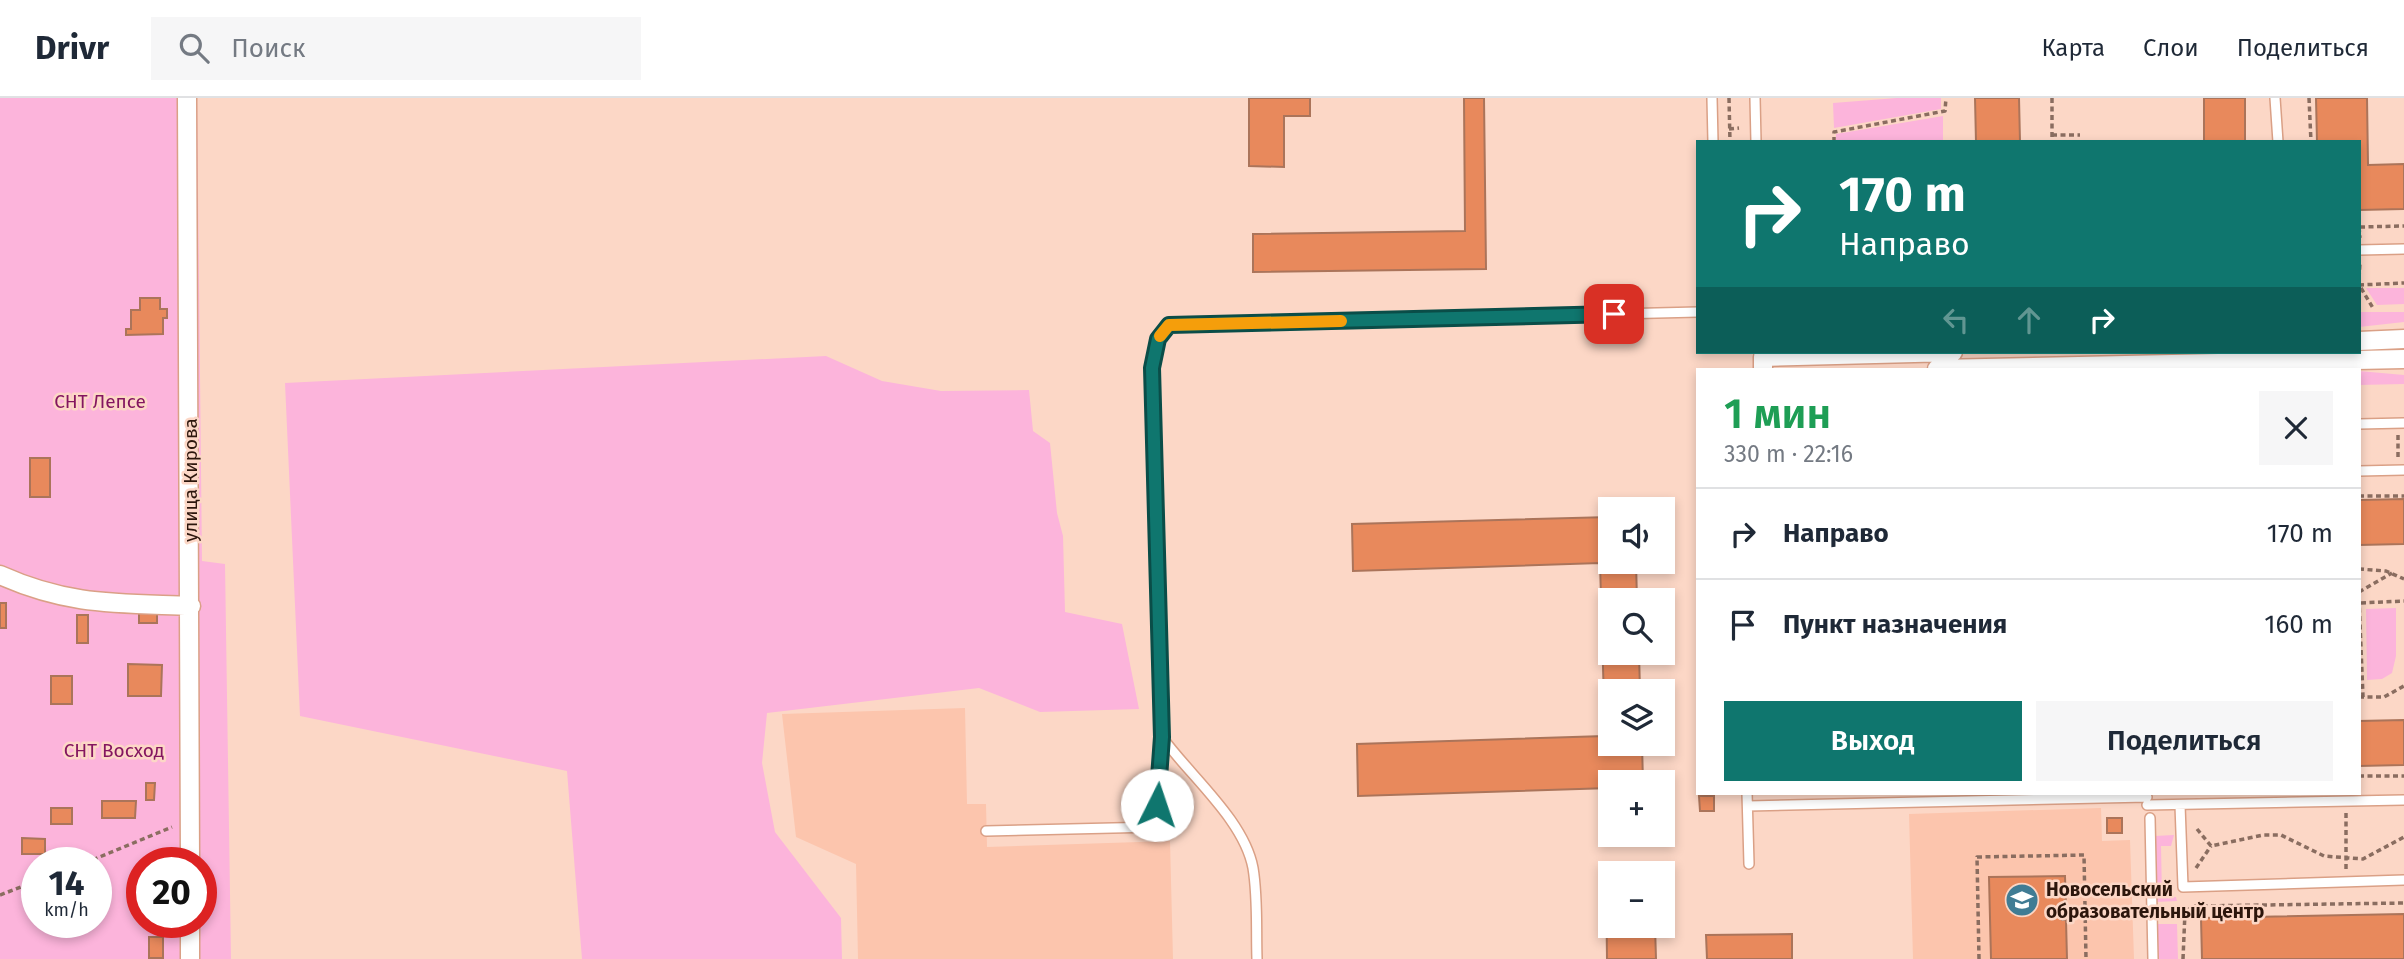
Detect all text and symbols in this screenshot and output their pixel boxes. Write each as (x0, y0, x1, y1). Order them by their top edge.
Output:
search box (151, 17, 641, 80)
text: Drivr (35, 28, 109, 68)
icon: search (175, 29, 213, 67)
text: Поиск (231, 33, 305, 64)
text: Карта (2041, 34, 2105, 62)
text: Слои (2143, 34, 2199, 62)
text: Поделиться (2237, 34, 2369, 62)
text: 170 m (1839, 165, 1966, 224)
icon: right (1724, 168, 1815, 259)
text: Направо (1839, 225, 1970, 263)
pin (1584, 284, 1644, 344)
icon: arrive (1595, 295, 1633, 333)
icon: left (1937, 301, 1975, 339)
icon: ahead (2010, 301, 2048, 339)
icon: right (2083, 301, 2121, 339)
text: 1 мин (1724, 389, 1831, 439)
park label: СНТ Лепсе (54, 390, 146, 413)
button: close (2259, 391, 2333, 465)
street label: улица Кирова (179, 418, 202, 542)
text: 330 m · 22:16 (1724, 440, 1853, 468)
map controls (1598, 497, 1675, 938)
button: sound (1598, 497, 1675, 574)
icon: right (1724, 515, 1762, 553)
text: Направо (1783, 518, 1889, 549)
text: 170 m (2267, 518, 2333, 549)
button: search (1598, 588, 1675, 665)
icon: arrive (1724, 606, 1762, 644)
text: Пункт назначения (1783, 609, 2007, 640)
text: 160 m (2264, 609, 2333, 640)
button: layers (1598, 679, 1675, 756)
button: Выход (1724, 701, 2022, 781)
button: Поделиться (2036, 701, 2333, 781)
park label: СНТ Восход (64, 739, 164, 762)
position arrow (1120, 768, 1194, 842)
button: + (1598, 770, 1675, 847)
speed limit sign: 20 (126, 847, 217, 938)
button: − (1598, 861, 1675, 938)
text: 14 (48, 862, 85, 904)
place label: Новосельский образовательный центр (2046, 878, 2264, 923)
school or university icon: Новосельский образовательный центр (2003, 881, 2041, 919)
text: km/h (44, 899, 89, 921)

